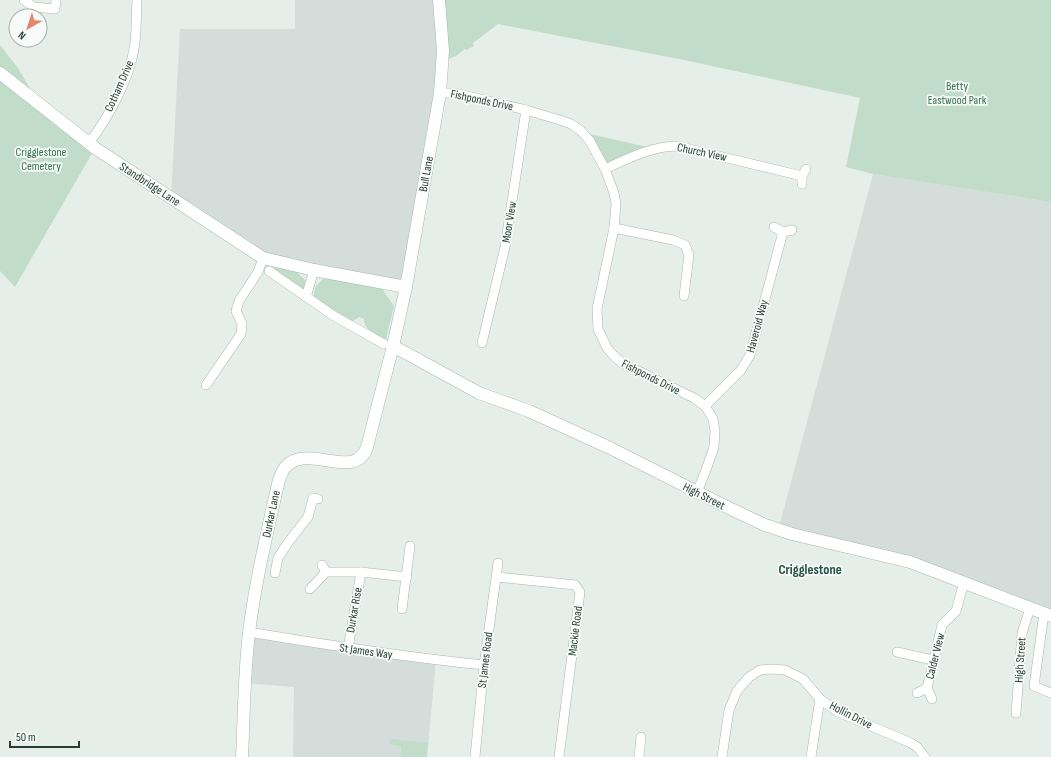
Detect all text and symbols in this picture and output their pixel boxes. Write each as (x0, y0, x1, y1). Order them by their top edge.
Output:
north arrow (8, 8, 48, 48)
text: N (16, 28, 28, 42)
street label: Cotham Drive (101, 58, 137, 114)
park label: Betty Eastwood Park (928, 79, 987, 108)
street label: Fishponds Drive (449, 87, 515, 114)
street label: Church View (676, 140, 728, 165)
park label: Crigglestone Cemetery (16, 145, 67, 174)
street label: Bull Lane (416, 155, 437, 193)
street label: Standbridge Lane (116, 159, 183, 210)
street label: Moor View (499, 200, 520, 244)
street label: Haveroid Way (743, 298, 772, 354)
street label: Fishponds Drive (619, 356, 683, 399)
street label: High Street (680, 479, 728, 514)
street label: Durkar Lane (259, 489, 284, 539)
district label: Crigglestone (778, 561, 842, 578)
street label: Durkar Rise (343, 586, 366, 634)
street label: Mackie Road (565, 605, 586, 657)
street label: St James Road (475, 631, 496, 689)
street label: Calder View (923, 631, 948, 681)
street label: High Street (1011, 636, 1030, 683)
street label: St James Way (339, 640, 394, 663)
street label: Hollin Drive (827, 698, 875, 733)
scale bar (10, 723, 79, 749)
text: 50 m (16, 730, 36, 745)

